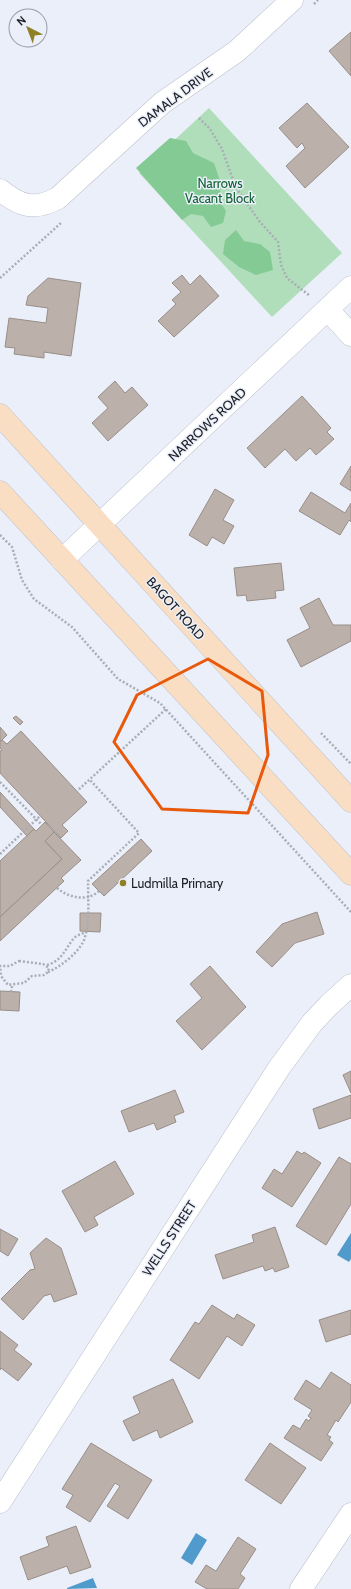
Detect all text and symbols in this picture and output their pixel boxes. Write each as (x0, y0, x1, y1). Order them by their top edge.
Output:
north arrow (8, 8, 48, 48)
text: N (14, 13, 29, 28)
street label: DAMALA DRIVE (135, 64, 215, 130)
park label: Narrows Vacant Block (185, 175, 255, 206)
street label: NARROWS ROAD (165, 384, 249, 464)
street label: BAGOT ROAD (144, 573, 208, 643)
place label: Ludmilla Primary (131, 875, 224, 891)
marker: Ludmilla Primary (118, 878, 128, 888)
street label: WELLS STREET (139, 1197, 199, 1279)

